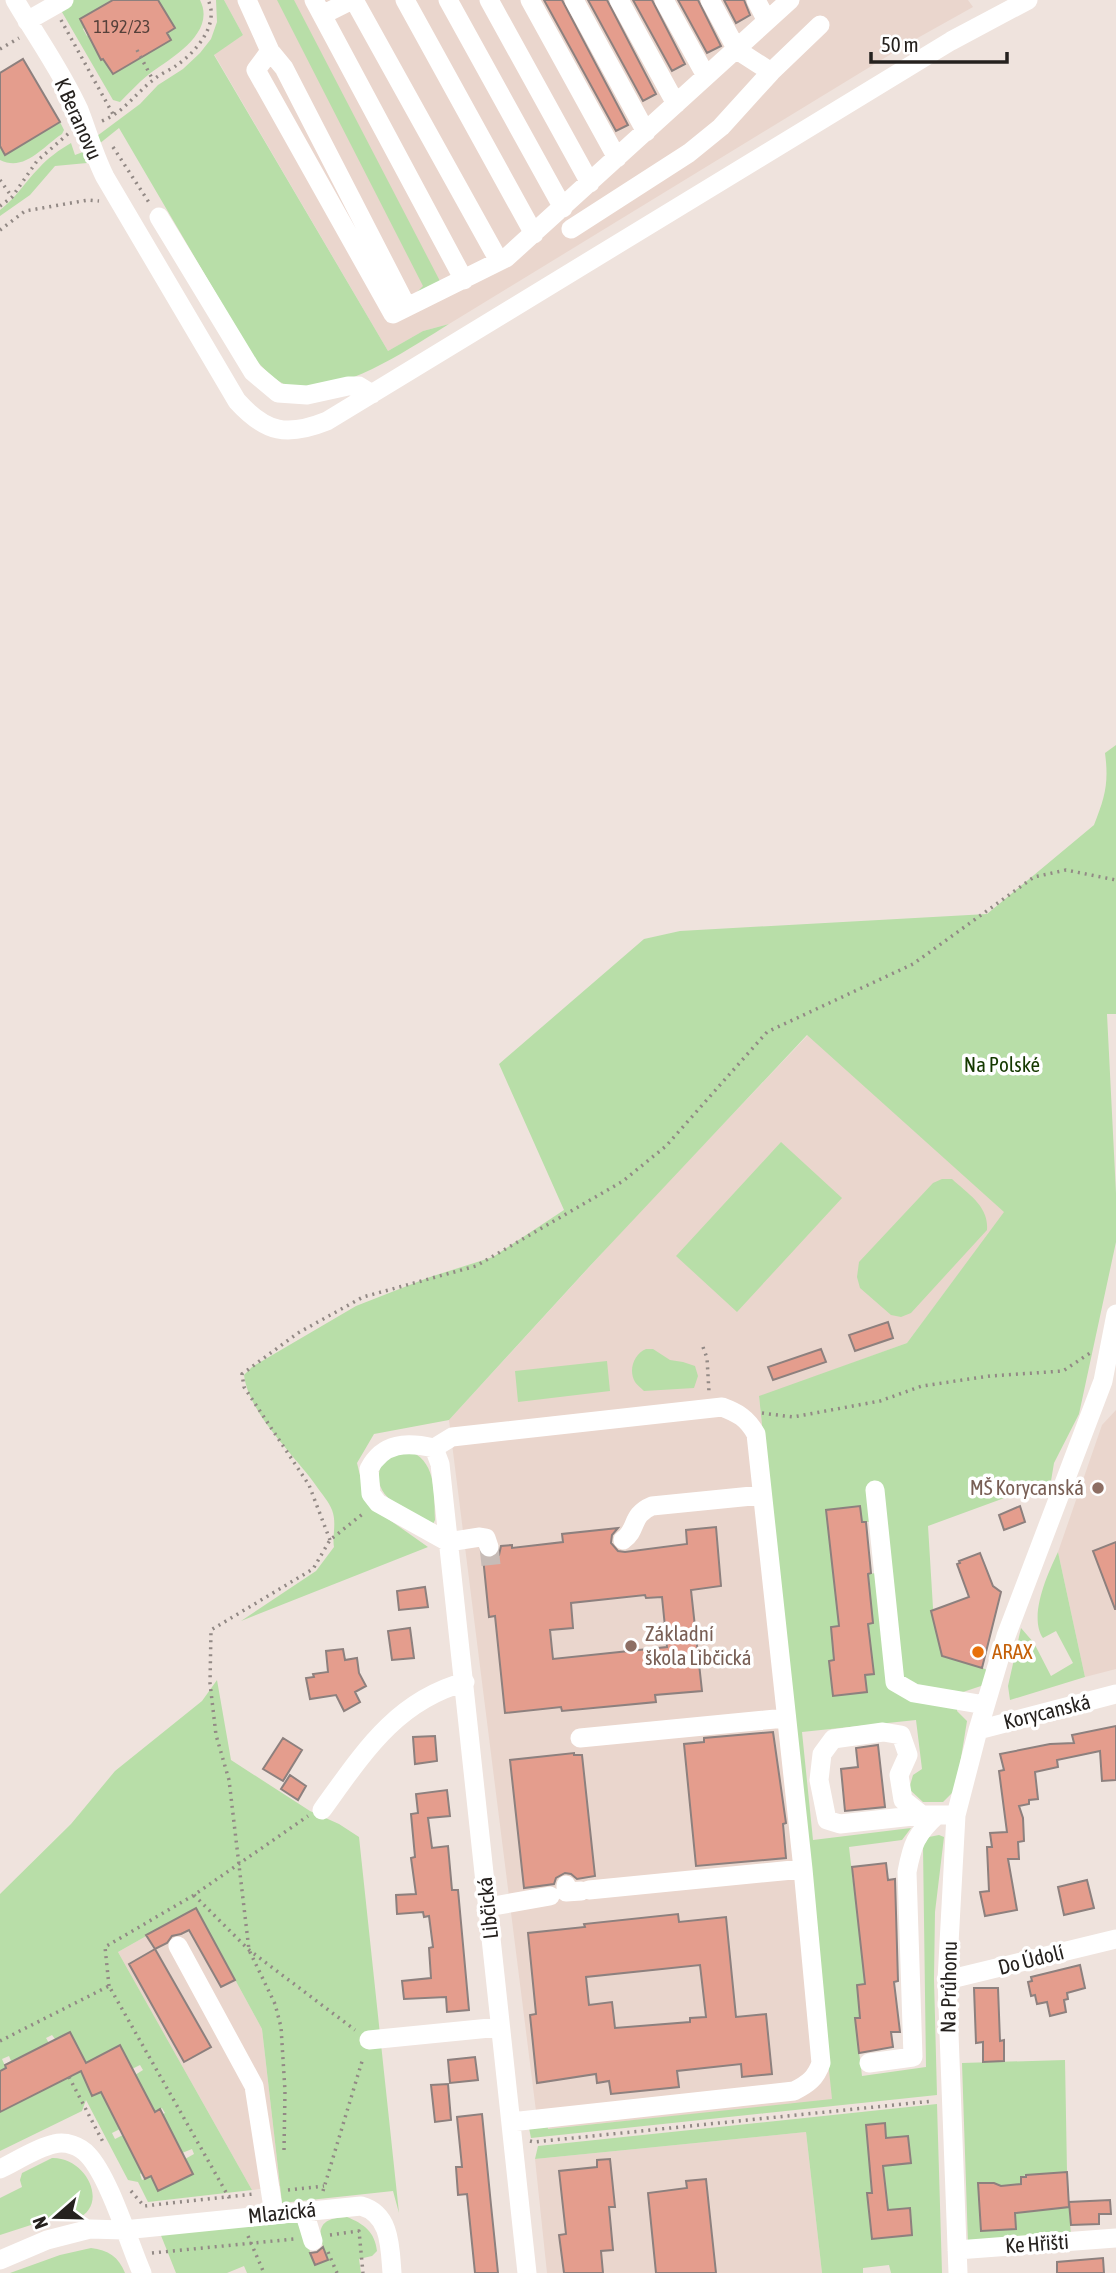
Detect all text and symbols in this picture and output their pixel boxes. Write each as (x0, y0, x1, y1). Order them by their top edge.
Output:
house number: 1192/23 (94, 16, 150, 37)
scale bar (871, 21, 1007, 65)
text: 50 m (881, 32, 919, 56)
street label: K Beranovu (50, 74, 108, 163)
park label: Na Polské (964, 1052, 1040, 1076)
place label: MŠ Korycanská (970, 1475, 1084, 1499)
marker: MŠ Korycanská (1090, 1480, 1106, 1496)
place label: Základní škola Libčická (645, 1621, 752, 1669)
marker: Základní škola Libčická (623, 1638, 639, 1654)
place label: ARAX (992, 1639, 1033, 1663)
marker: ARAX (970, 1644, 986, 1660)
street label: Korycanská (1001, 1689, 1093, 1733)
street label: Libčická (472, 1876, 502, 1940)
street label: Do Údolí (995, 1939, 1066, 1979)
street label: Na Průhonu (935, 1941, 961, 2033)
north arrow (21, 2182, 91, 2252)
street label: Mlazická (247, 2196, 317, 2228)
text: N (28, 2214, 52, 2232)
street label: Ke Hřišti (1004, 2229, 1070, 2257)

